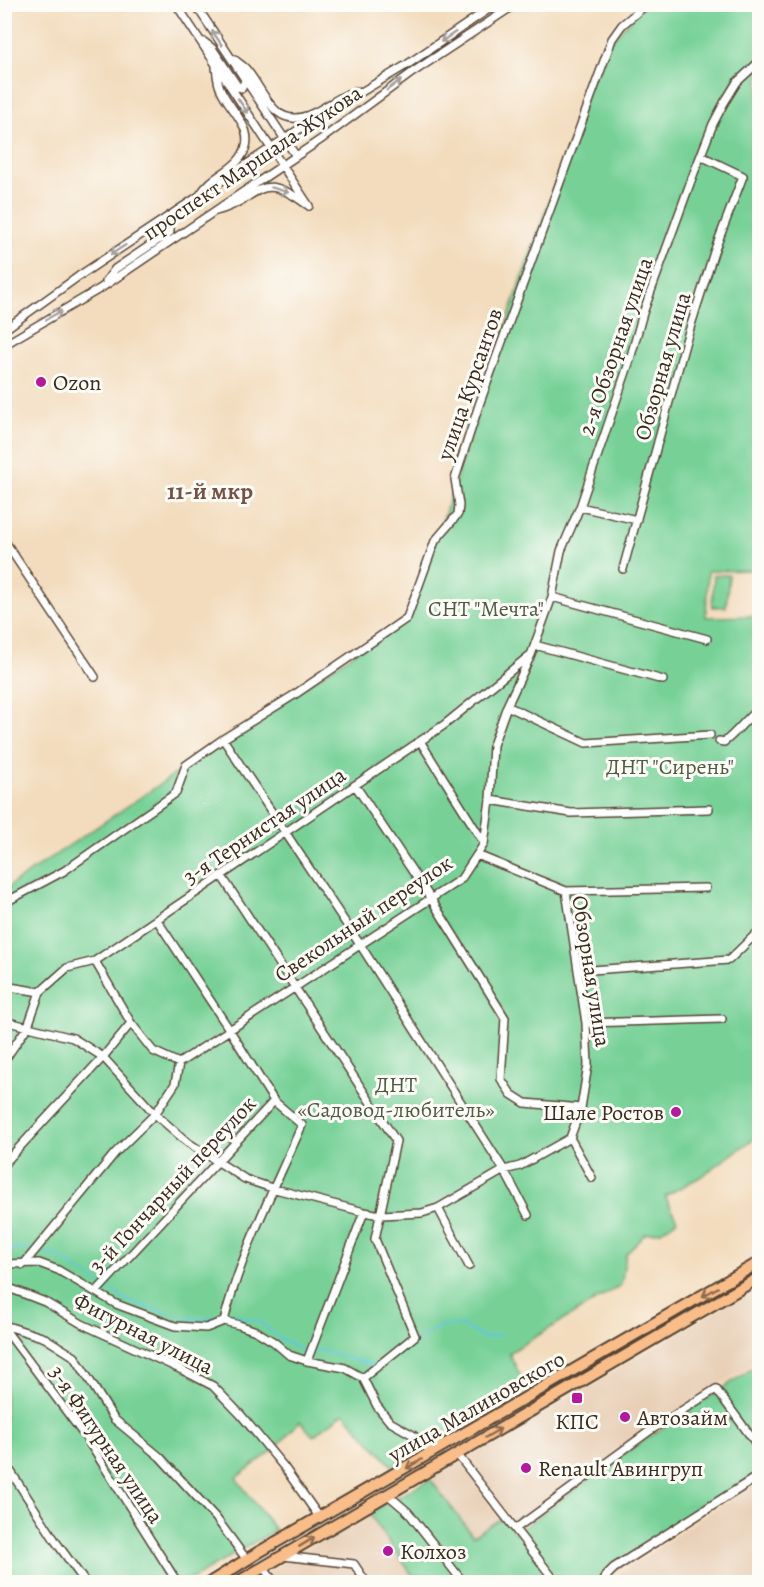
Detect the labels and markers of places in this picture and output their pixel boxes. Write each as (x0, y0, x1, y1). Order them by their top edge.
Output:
place label: Ozon (53, 368, 101, 398)
marker: Ozon (34, 375, 48, 389)
place label: Шале Ростов (542, 1098, 664, 1128)
marker: Шале Ростов (669, 1105, 683, 1119)
marker: КПС (570, 1391, 584, 1405)
place label: Автозайм (636, 1403, 728, 1433)
place label: КПС (555, 1407, 599, 1437)
marker: Автозайм (618, 1410, 632, 1424)
place label: Renault Авингруп (538, 1454, 703, 1484)
marker: Renault Авингруп (519, 1461, 533, 1475)
place label: Колхоз (400, 1537, 466, 1567)
marker: Колхоз (381, 1544, 395, 1558)

